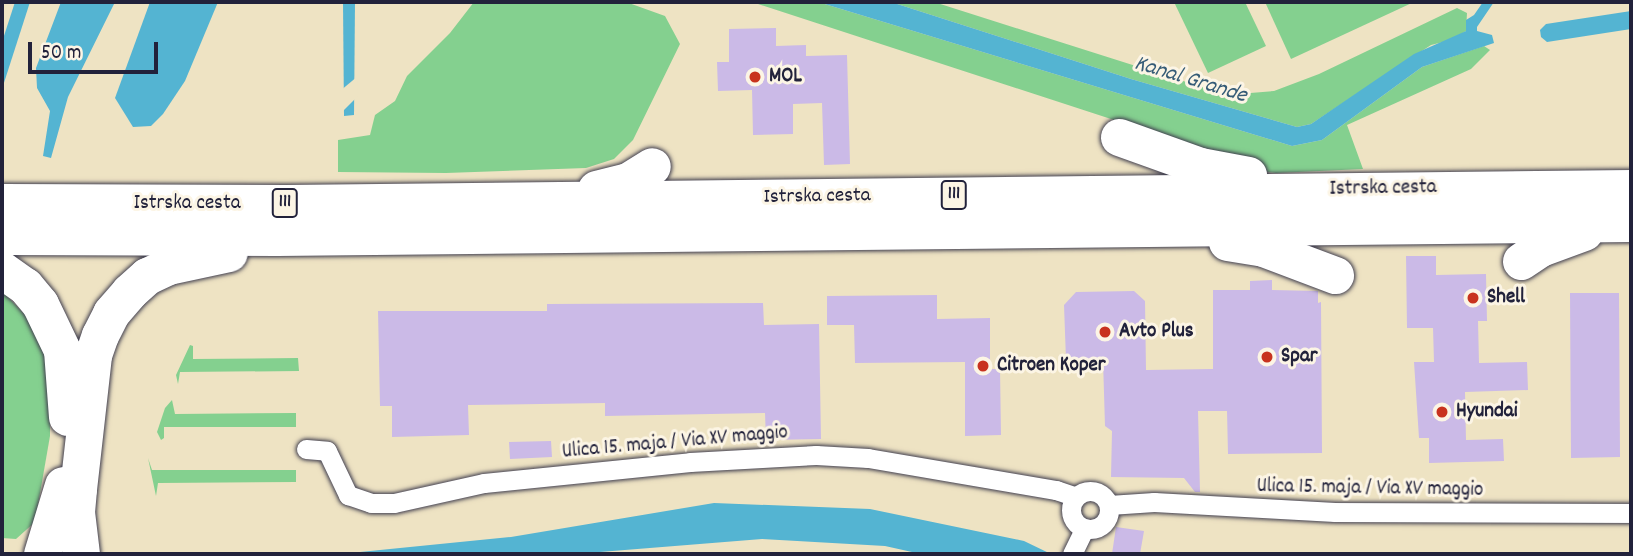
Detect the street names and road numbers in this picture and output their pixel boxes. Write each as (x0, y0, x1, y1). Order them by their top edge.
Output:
street label: Istrska cesta (1329, 175, 1437, 203)
road number: 111 (940, 180, 968, 210)
street label: Istrska cesta (763, 183, 871, 211)
road number: 111 (271, 188, 299, 218)
street label: Istrska cesta (133, 191, 241, 217)
street label: Ulica 15. maja / Via XV maggio (561, 421, 789, 465)
street label: Ulica 15. maja / Via XV maggio (1256, 474, 1484, 504)

